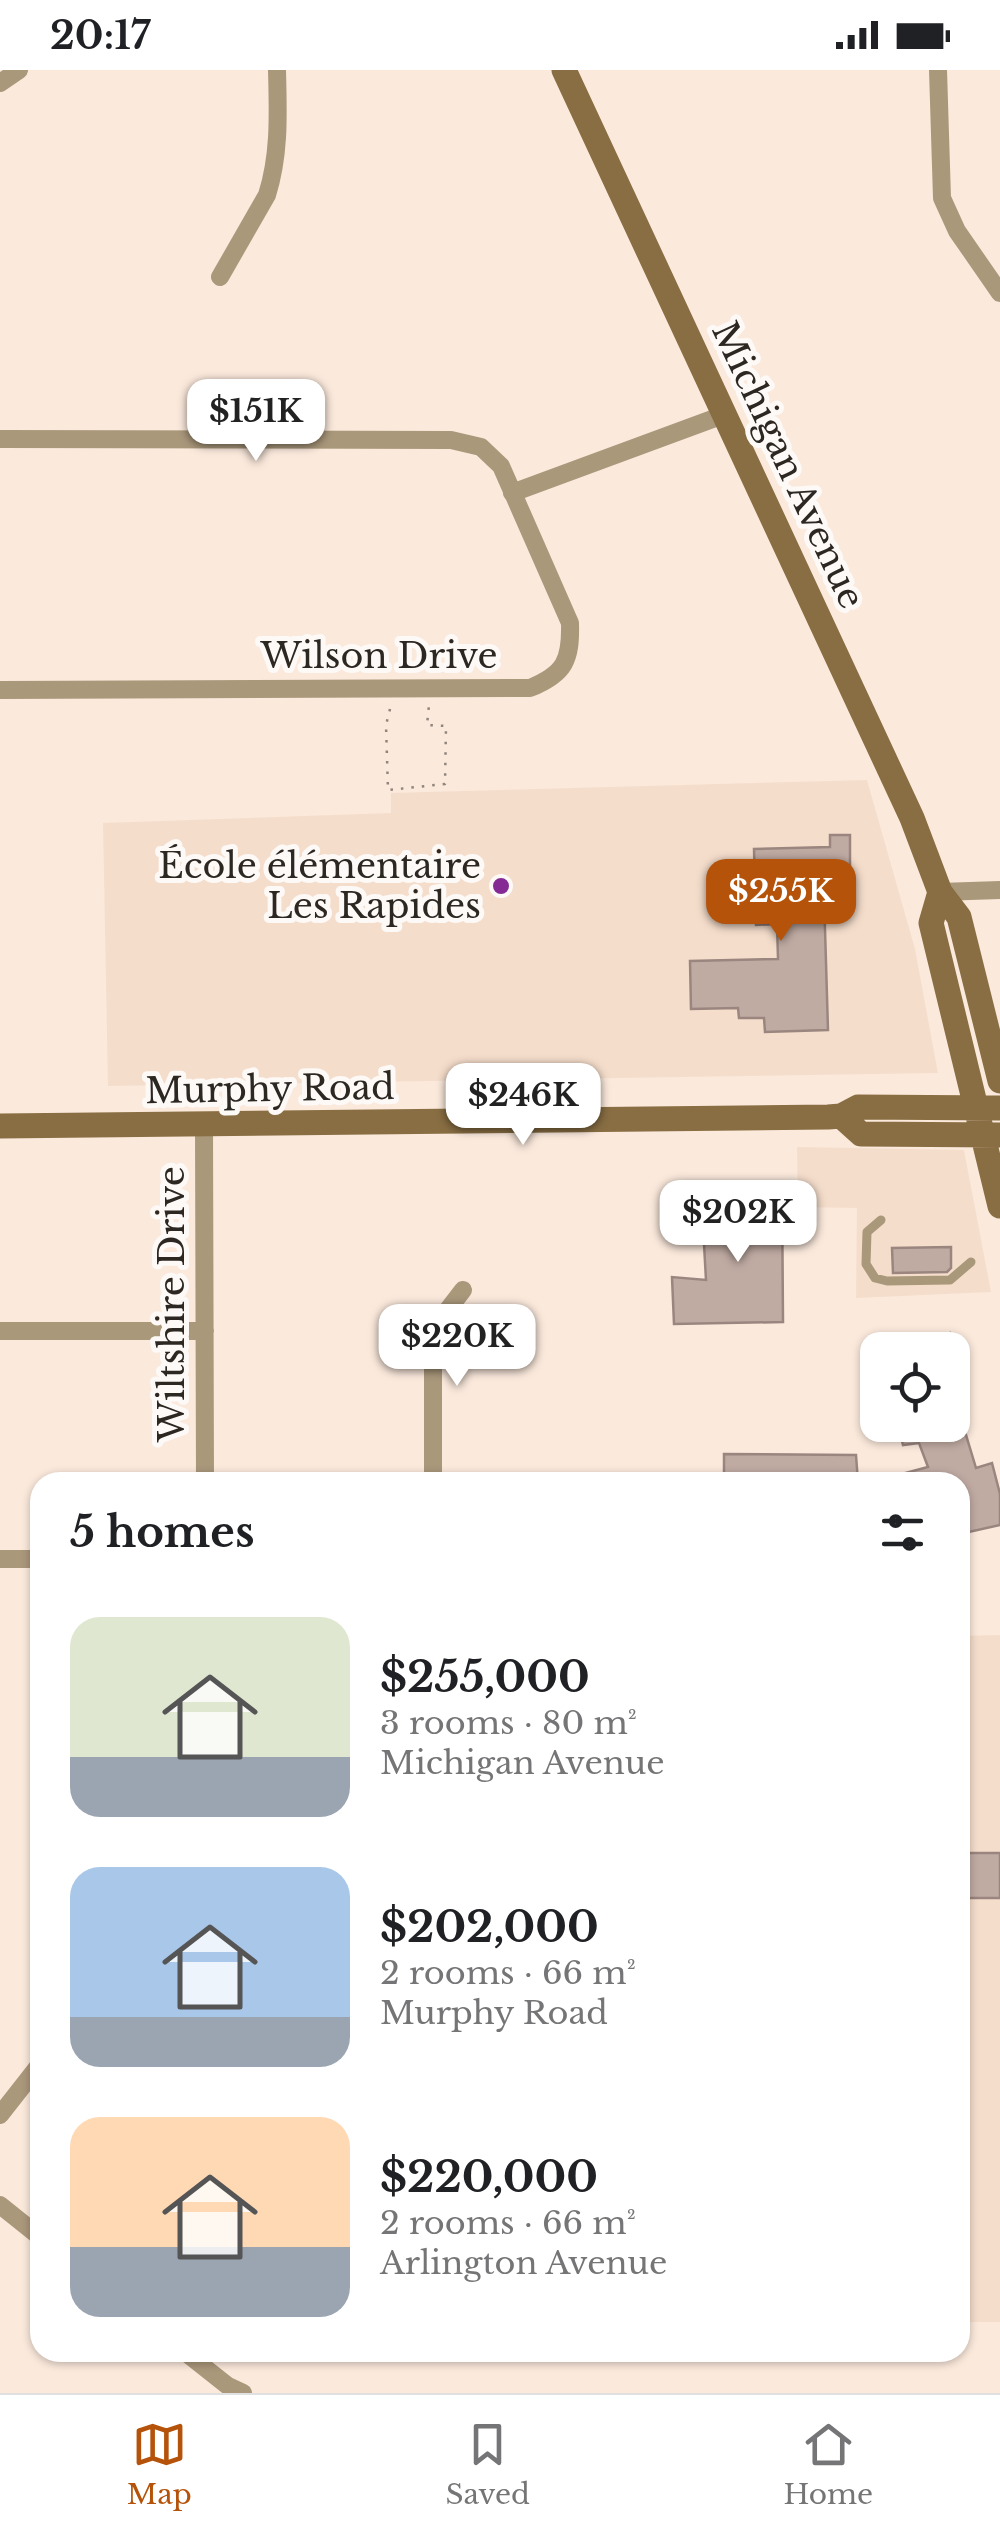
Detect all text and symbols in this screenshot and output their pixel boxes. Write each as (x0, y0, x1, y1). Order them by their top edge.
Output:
text: 20:17 (50, 12, 150, 59)
street label: Michigan Avenue (703, 315, 874, 615)
pin: $151K (186, 379, 326, 464)
text: $151K (209, 391, 303, 431)
street label: Wilson Drive (259, 634, 498, 677)
place label: École élémentaire Les Rapides (158, 844, 481, 927)
pin: $255K (711, 859, 851, 944)
text: $255K (728, 871, 834, 911)
marker: École élémentaire Les Rapides (490, 875, 512, 897)
pin: $246K (453, 1063, 593, 1148)
street label: Murphy Road (145, 1065, 395, 1112)
text: $246K (468, 1075, 578, 1115)
street label: Wiltshire Drive (150, 1166, 193, 1443)
pin: $202K (668, 1180, 808, 1265)
text: $202K (682, 1192, 794, 1232)
pin: $220K (387, 1304, 527, 1389)
text: $220K (401, 1316, 513, 1356)
map controls (860, 1332, 970, 1442)
button: locate (860, 1332, 970, 1442)
icon: filters (875, 1505, 930, 1560)
text: 5 homes (70, 1506, 254, 1558)
text: $255,000 (380, 1651, 590, 1703)
icon: home (150, 1657, 270, 1777)
text: 3 rooms · 80 m² (380, 1703, 637, 1743)
text: Michigan Avenue (380, 1743, 665, 1783)
text: $202,000 (380, 1901, 599, 1953)
icon: home (150, 1907, 270, 2027)
text: 2 rooms · 66 m² (380, 1953, 636, 1993)
text: Murphy Road (380, 1993, 608, 2033)
text: $220,000 (380, 2151, 598, 2203)
icon: home (150, 2157, 270, 2277)
text: 2 rooms · 66 m² (380, 2203, 636, 2243)
text: Arlington Avenue (380, 2243, 667, 2283)
tab: Map (127, 2417, 192, 2512)
tab: Saved (446, 2417, 530, 2512)
tab: Home (784, 2417, 873, 2512)

